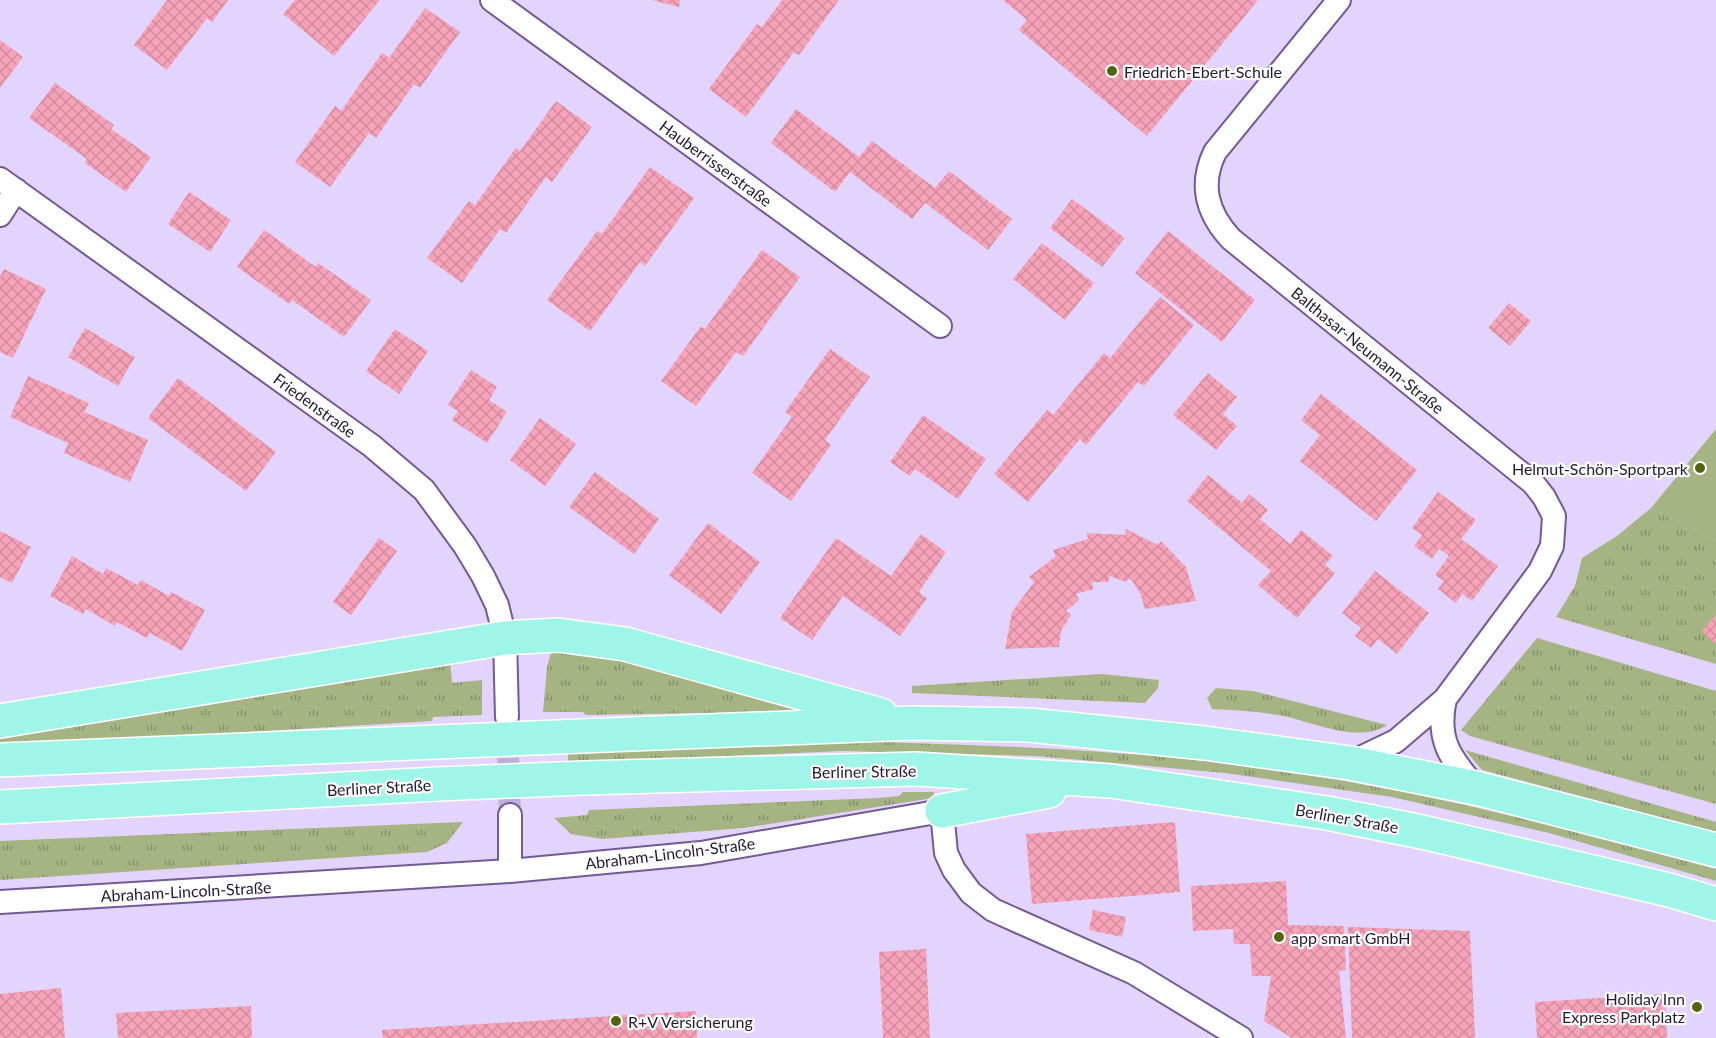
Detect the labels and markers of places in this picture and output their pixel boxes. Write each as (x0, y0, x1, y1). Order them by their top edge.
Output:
place label: Friedrich-Ebert-Schule (1124, 62, 1282, 81)
marker: Friedrich-Ebert-Schule (1105, 64, 1119, 78)
place label: Helmut-Schön-Sportpark (1512, 459, 1689, 478)
marker: Helmut-Schön-Sportpark (1693, 461, 1707, 475)
place label: app smart GmbH (1291, 928, 1410, 947)
marker: app smart GmbH (1272, 930, 1286, 944)
place label: Holiday Inn Express Parkplatz (1562, 989, 1685, 1026)
marker: Holiday Inn Express Parkplatz (1690, 1000, 1704, 1014)
place label: R+V Versicherung (628, 1012, 753, 1031)
marker: R+V Versicherung (609, 1014, 623, 1028)

